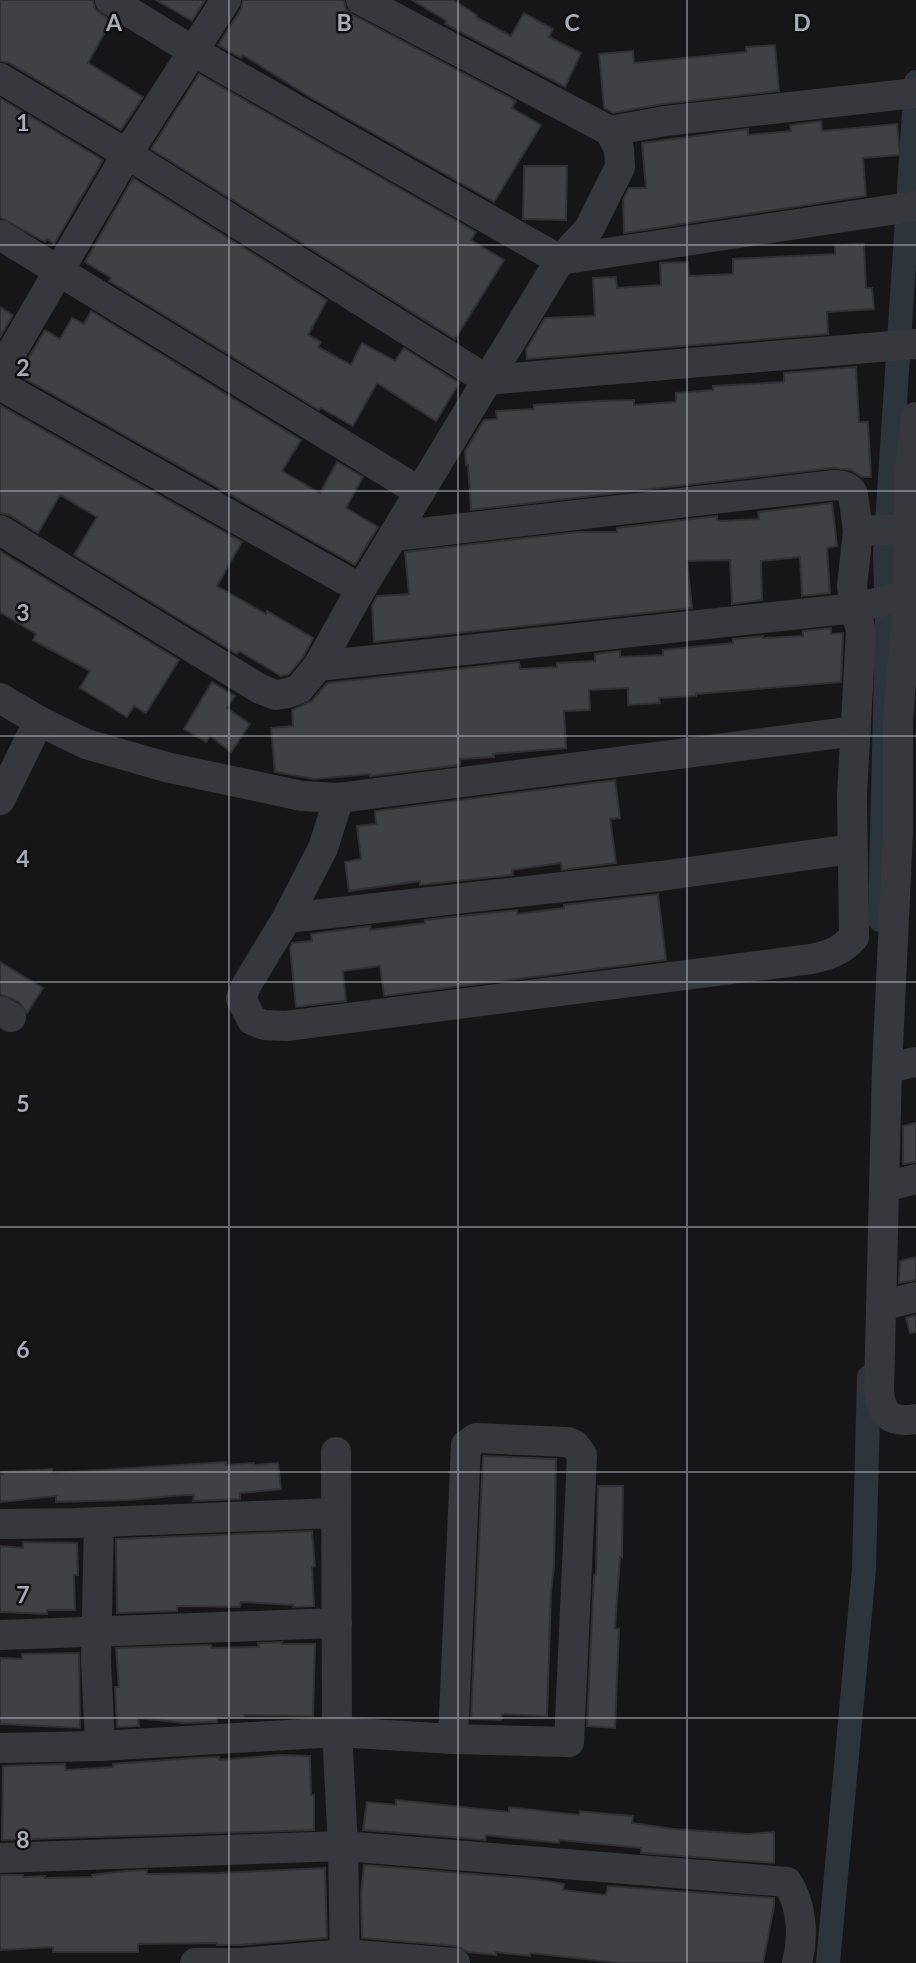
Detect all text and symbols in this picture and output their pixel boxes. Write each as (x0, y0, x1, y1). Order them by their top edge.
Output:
text: A (105, 8, 123, 36)
text: B (336, 8, 352, 36)
text: C (564, 8, 580, 36)
text: D (793, 8, 811, 36)
text: 1 (16, 108, 30, 136)
text: 2 (16, 353, 30, 381)
text: 3 (16, 598, 30, 626)
text: 4 (16, 844, 30, 872)
text: 5 (16, 1089, 30, 1117)
text: 6 (16, 1335, 30, 1363)
text: 7 (16, 1580, 30, 1608)
text: 8 (16, 1825, 30, 1853)

